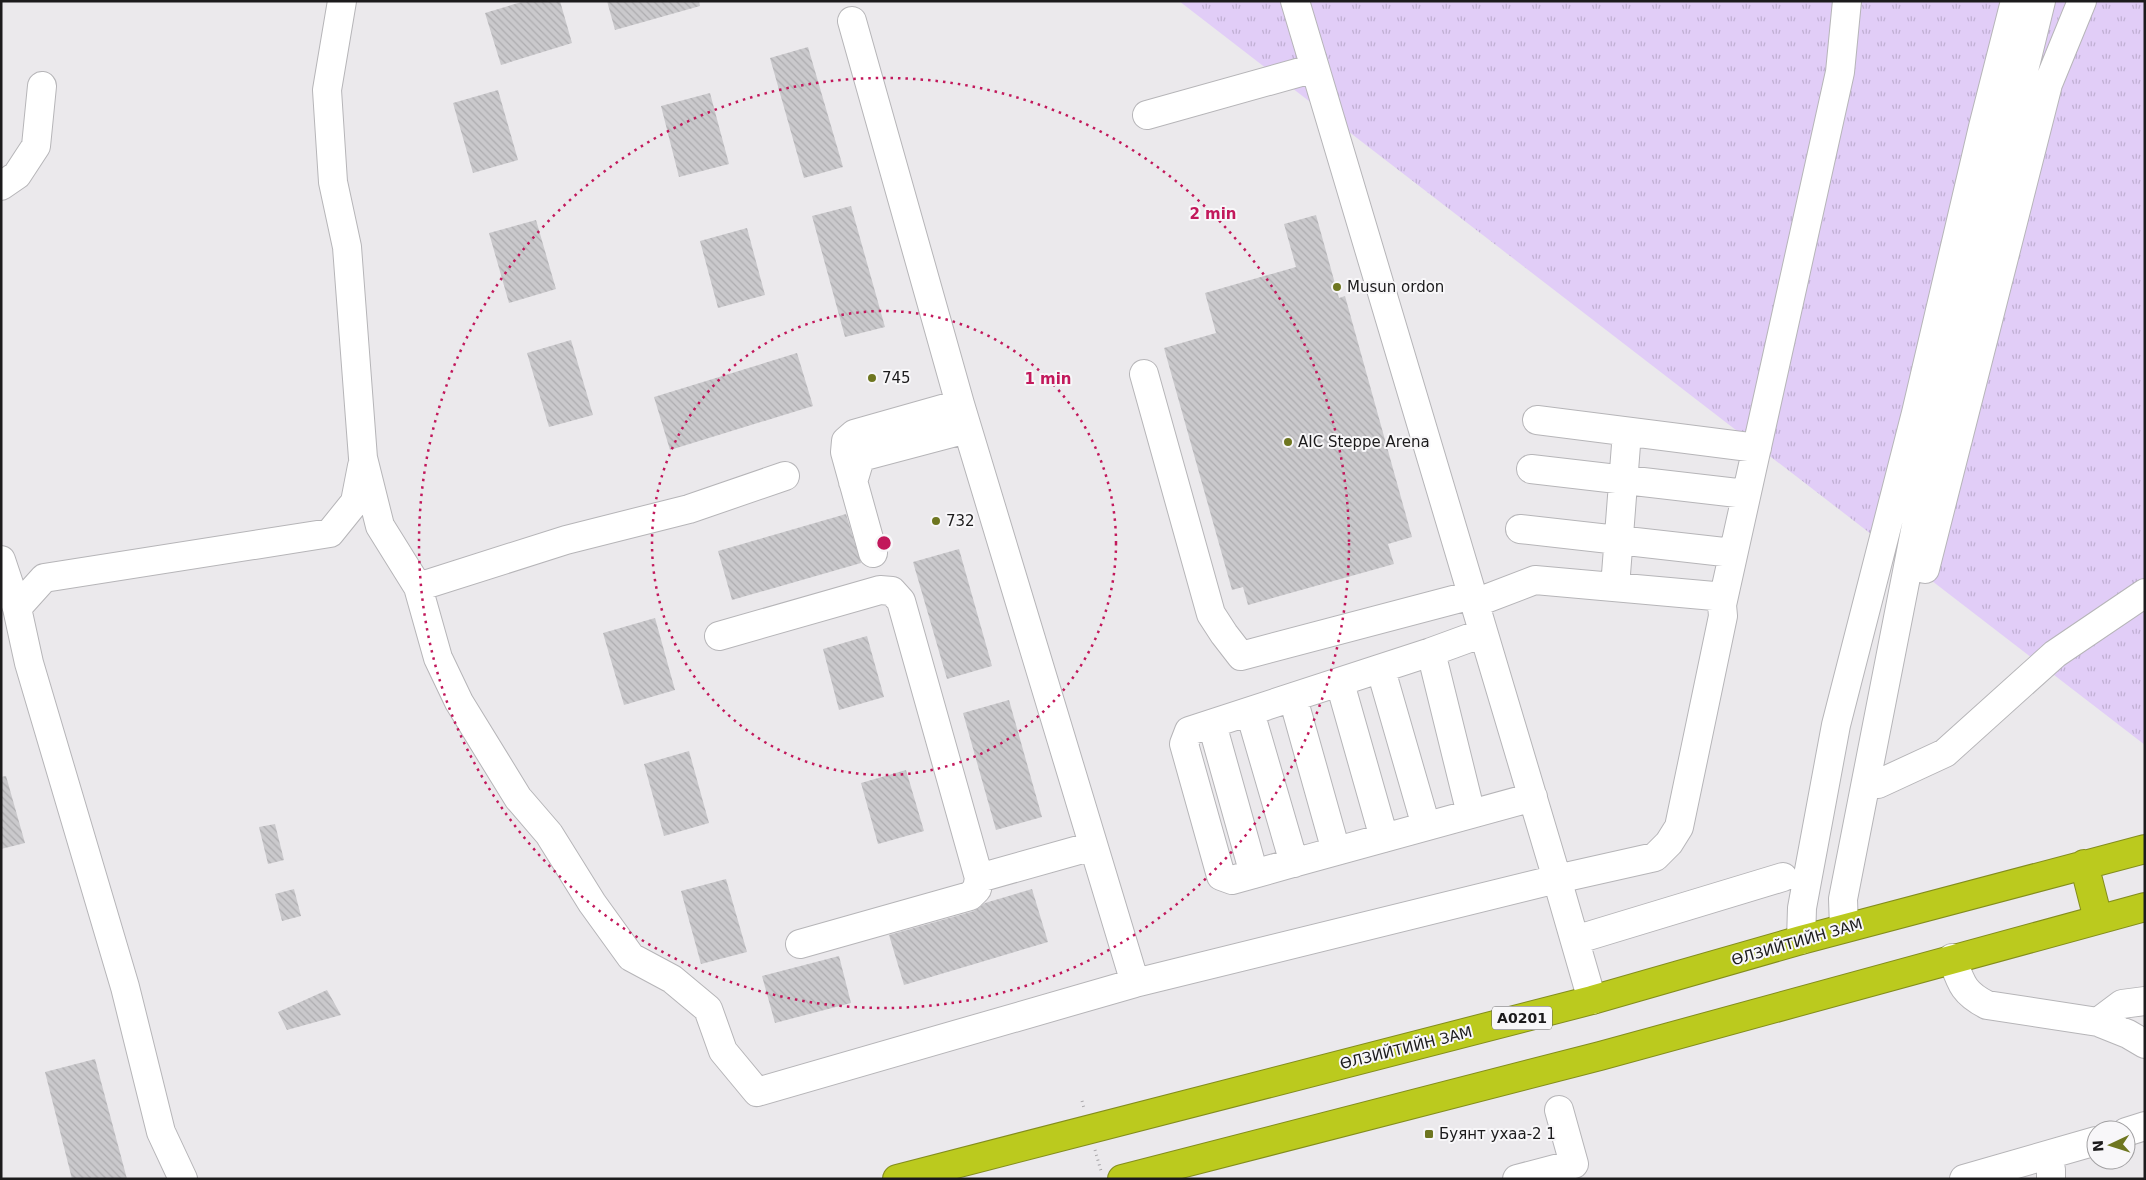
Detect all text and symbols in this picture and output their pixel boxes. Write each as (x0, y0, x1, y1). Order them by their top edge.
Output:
text: 2 min (1189, 205, 1237, 223)
place label: Musun ordon (1347, 278, 1444, 296)
marker: Musun ordon (1331, 281, 1343, 293)
place label: 745 (882, 369, 911, 387)
text: 1 min (1024, 370, 1072, 388)
marker: 745 (866, 372, 878, 384)
place label: AIC Steppe Arena (1298, 433, 1430, 451)
marker: AIC Steppe Arena (1282, 436, 1294, 448)
place label: 732 (946, 512, 975, 530)
marker: 732 (930, 515, 942, 527)
centre of rings (875, 534, 893, 552)
street label: ӨЛЗИЙТИЙН ЗАМ (1729, 914, 1865, 969)
road number: A0201 (1492, 1006, 1552, 1030)
street label: ӨЛЗИЙТИЙН ЗАМ (1338, 1022, 1474, 1073)
north arrow (2086, 1120, 2136, 1170)
place label: Буянт ухаа-2 1 (1439, 1125, 1556, 1143)
marker: Буянт ухаа-2 1 (1423, 1128, 1435, 1140)
text: N (2090, 1140, 2106, 1152)

